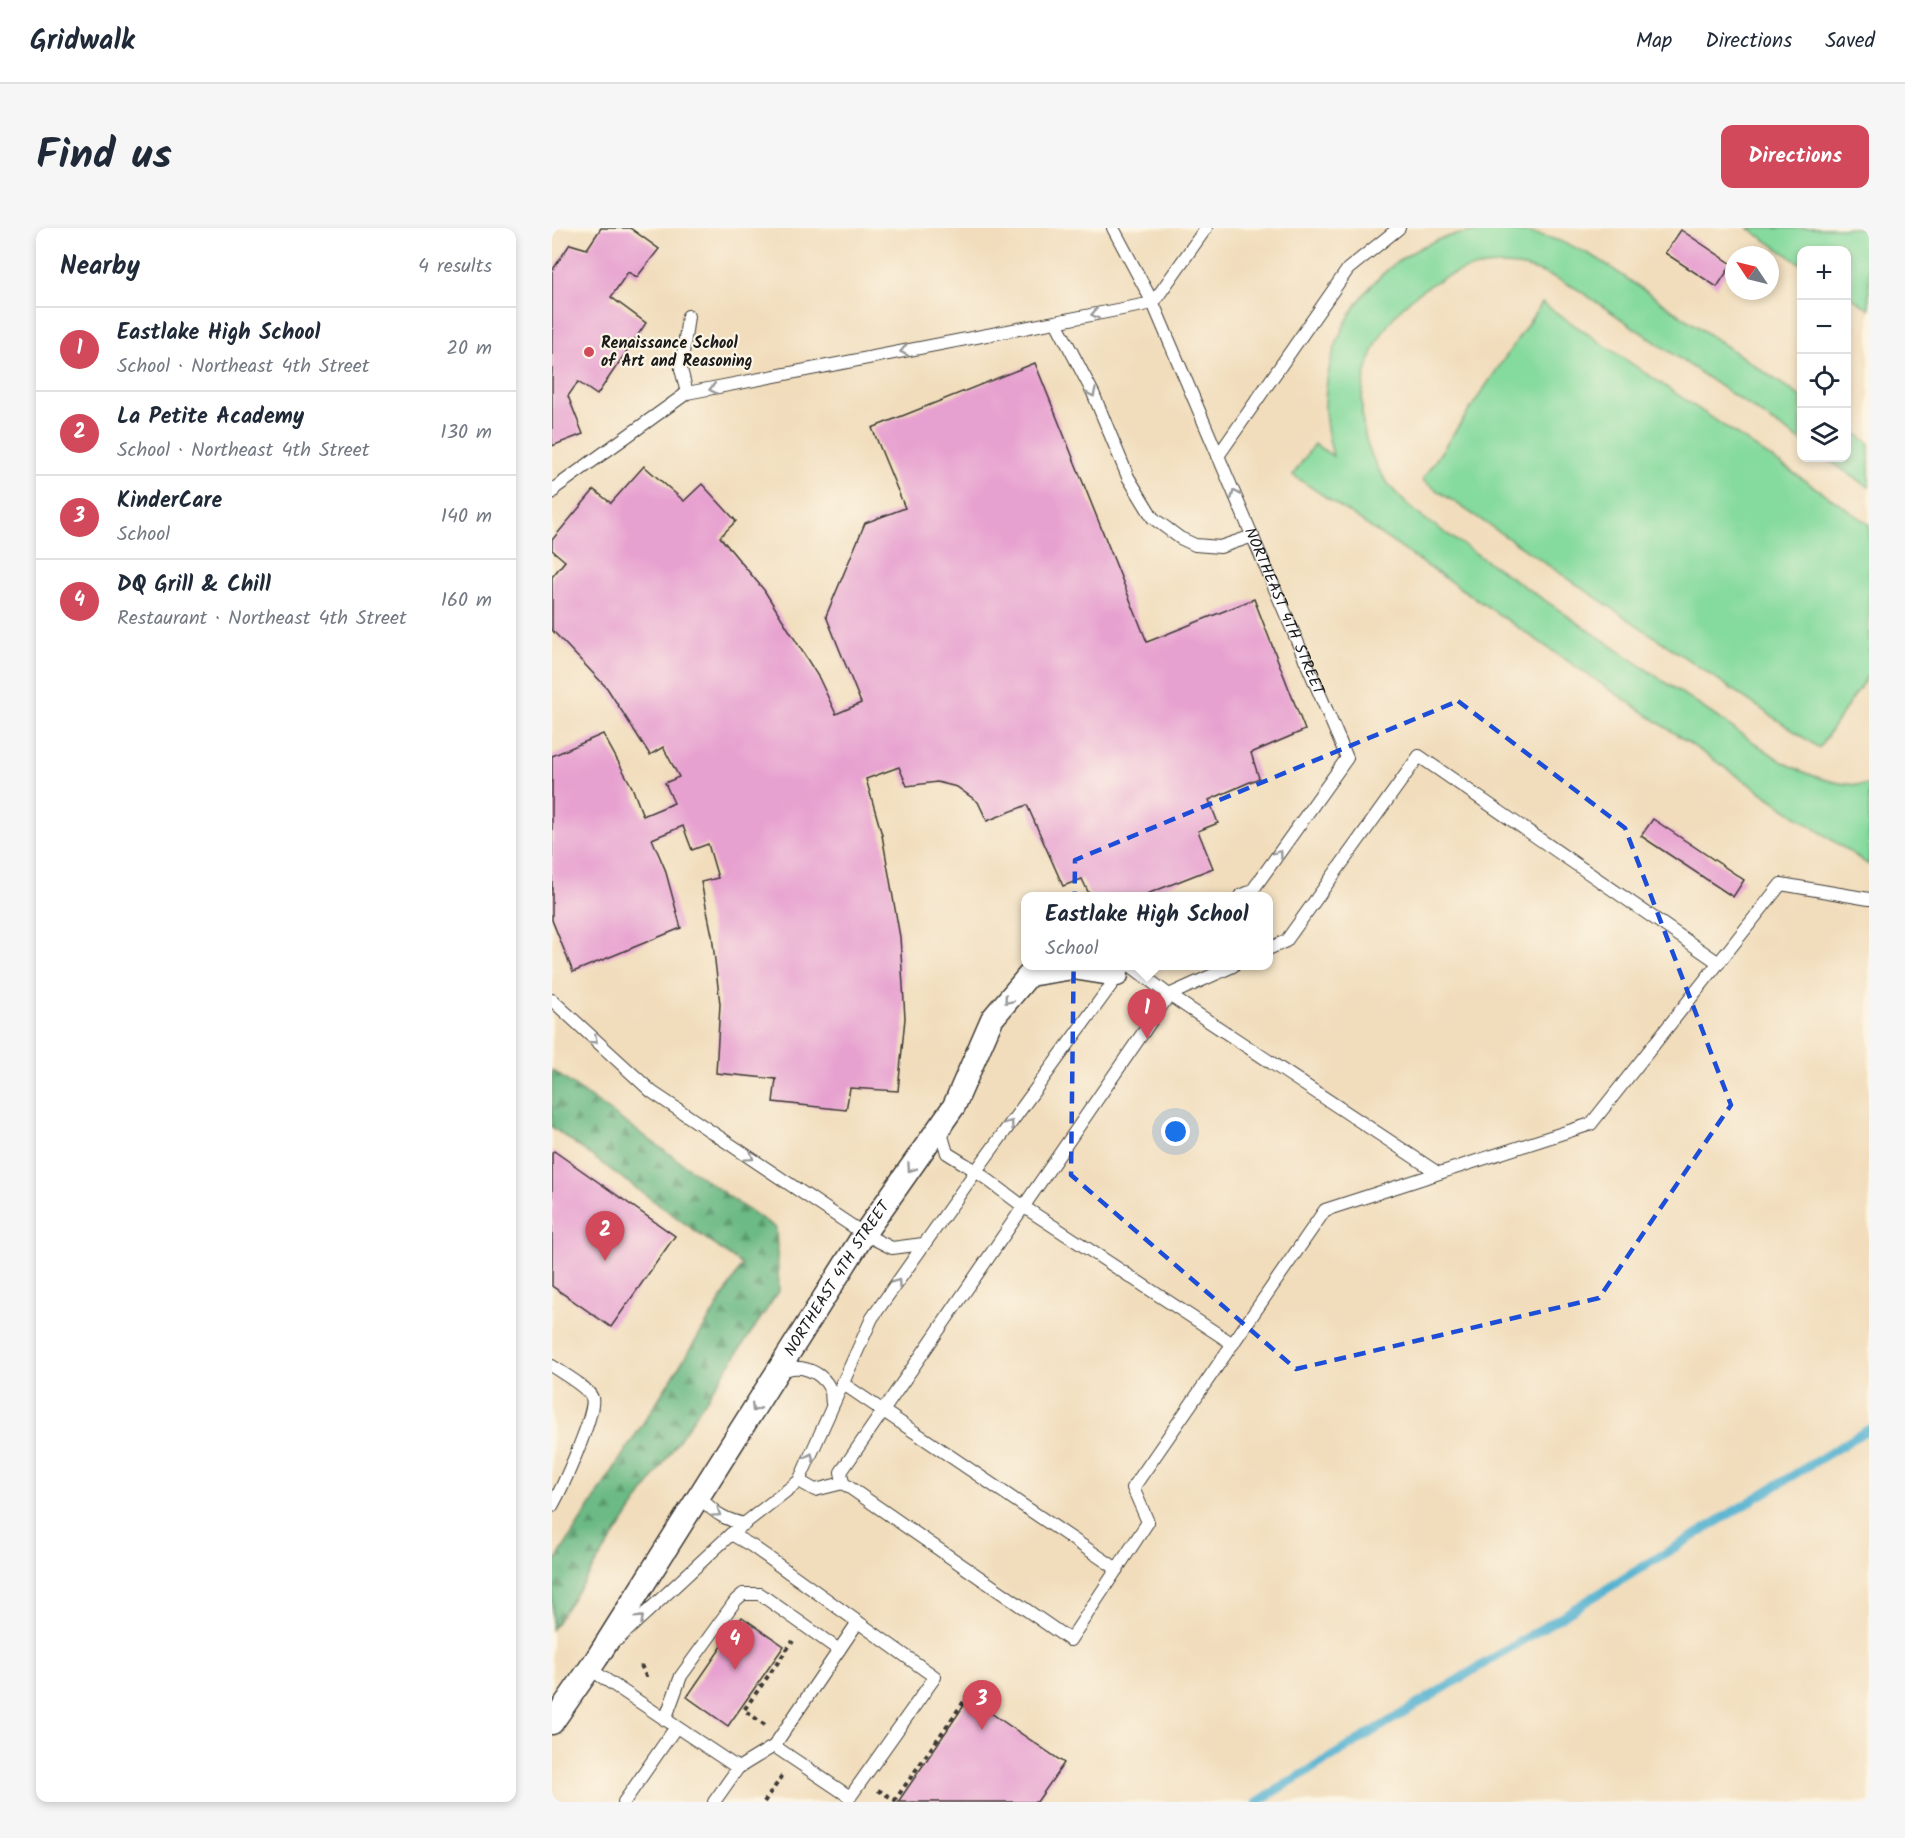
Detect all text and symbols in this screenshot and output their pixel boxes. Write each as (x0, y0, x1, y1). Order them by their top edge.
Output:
text: Gridwalk (30, 19, 135, 64)
text: Map (1636, 25, 1672, 58)
text: Directions (1705, 25, 1792, 58)
text: Saved (1825, 25, 1875, 58)
text: Find us (36, 123, 172, 190)
button: Directions (1721, 125, 1869, 188)
text: Nearby (60, 246, 140, 288)
north arrow (1725, 246, 1779, 300)
map controls (1797, 246, 1851, 462)
button: + (1797, 246, 1851, 300)
text: 4 results (418, 251, 492, 283)
button: − (1797, 300, 1851, 354)
one-way arrow (1091, 307, 1101, 320)
text: Eastlake High School (117, 316, 320, 351)
place label: Renaissance School of Art and Reasoning (601, 331, 752, 374)
text: 1 (76, 333, 83, 365)
text: 20 m (446, 333, 492, 365)
one-way arrow (899, 344, 909, 357)
marker: Renaissance School of Art and Reasoning (582, 345, 596, 359)
text: School · Northeast 4th Street (117, 351, 370, 383)
button: locate (1797, 354, 1851, 408)
one-way arrow (708, 382, 718, 395)
one-way arrow (1085, 386, 1097, 397)
text: La Petite Academy (117, 400, 304, 435)
button: layers (1797, 408, 1851, 462)
text: 2 (74, 417, 85, 449)
text: 130 m (440, 417, 492, 449)
text: School · Northeast 4th Street (117, 435, 370, 467)
text: KinderCare (117, 484, 222, 519)
one-way arrow (1230, 489, 1242, 500)
text: 3 (74, 501, 85, 533)
text: 140 m (441, 501, 492, 533)
text: School (117, 519, 170, 551)
street label: NORTHEAST 4TH STREET (1238, 523, 1332, 700)
text: DQ Grill & Chill (117, 568, 271, 603)
text: 4 (74, 585, 85, 617)
text: 160 m (441, 585, 492, 617)
text: Restaurant · Northeast 4th Street (117, 603, 407, 635)
one-way arrow (1272, 850, 1283, 861)
popup (1021, 892, 1273, 970)
text: Eastlake High School (1045, 898, 1249, 933)
text: School (1045, 933, 1099, 965)
pin: 1 (1128, 990, 1166, 1039)
one-way arrow (1004, 993, 1015, 1004)
one-way arrow (588, 1033, 598, 1044)
your location (1161, 1117, 1190, 1146)
one-way arrow (1002, 1119, 1013, 1130)
one-way arrow (743, 1150, 754, 1161)
one-way arrow (907, 1161, 918, 1172)
street label: NORTHEAST 4TH STREET (778, 1195, 897, 1361)
pin: 2 (586, 1212, 624, 1261)
one-way arrow (889, 1278, 900, 1289)
one-way arrow (750, 1402, 762, 1412)
one-way arrow (802, 1452, 814, 1463)
one-way arrow (711, 1506, 722, 1517)
one-way arrow (633, 1615, 644, 1626)
pin: 4 (716, 1620, 754, 1670)
pin: 3 (962, 1680, 1002, 1730)

